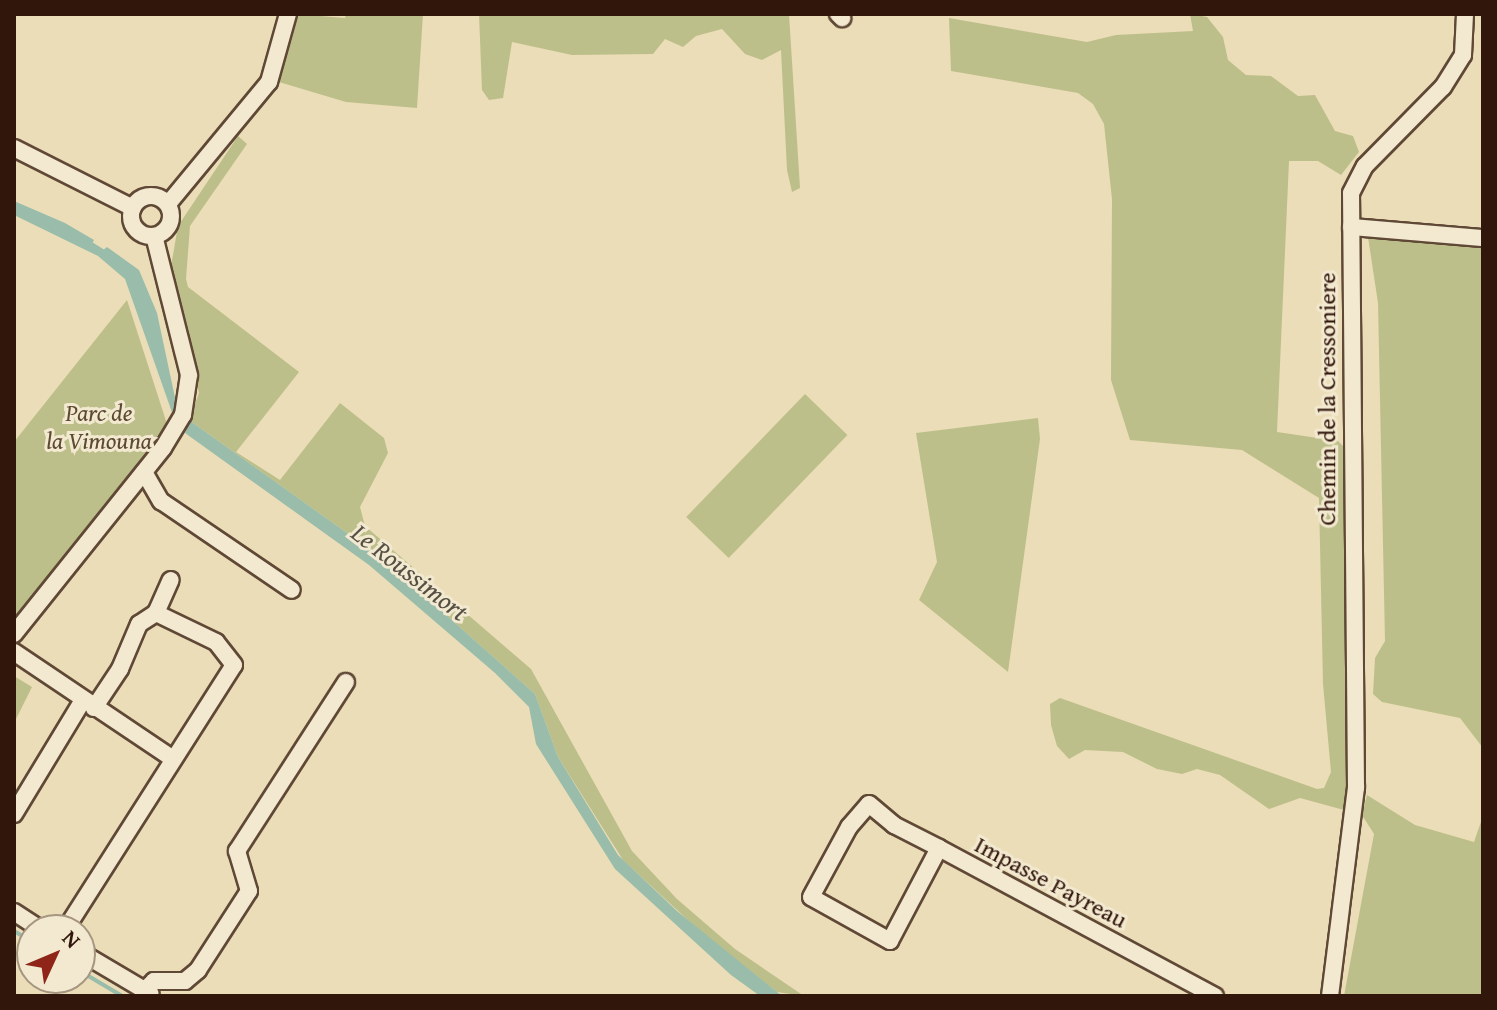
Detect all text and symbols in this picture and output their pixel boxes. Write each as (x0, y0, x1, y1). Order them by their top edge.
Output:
street label: Chemin de la Cressoniere (1313, 272, 1341, 526)
park label: Parc de la Vimouna (46, 399, 152, 455)
water label: Le Roussimort (345, 517, 475, 627)
street label: Impasse Payreau (970, 830, 1132, 934)
north arrow (16, 914, 96, 994)
text: N (55, 922, 88, 955)

